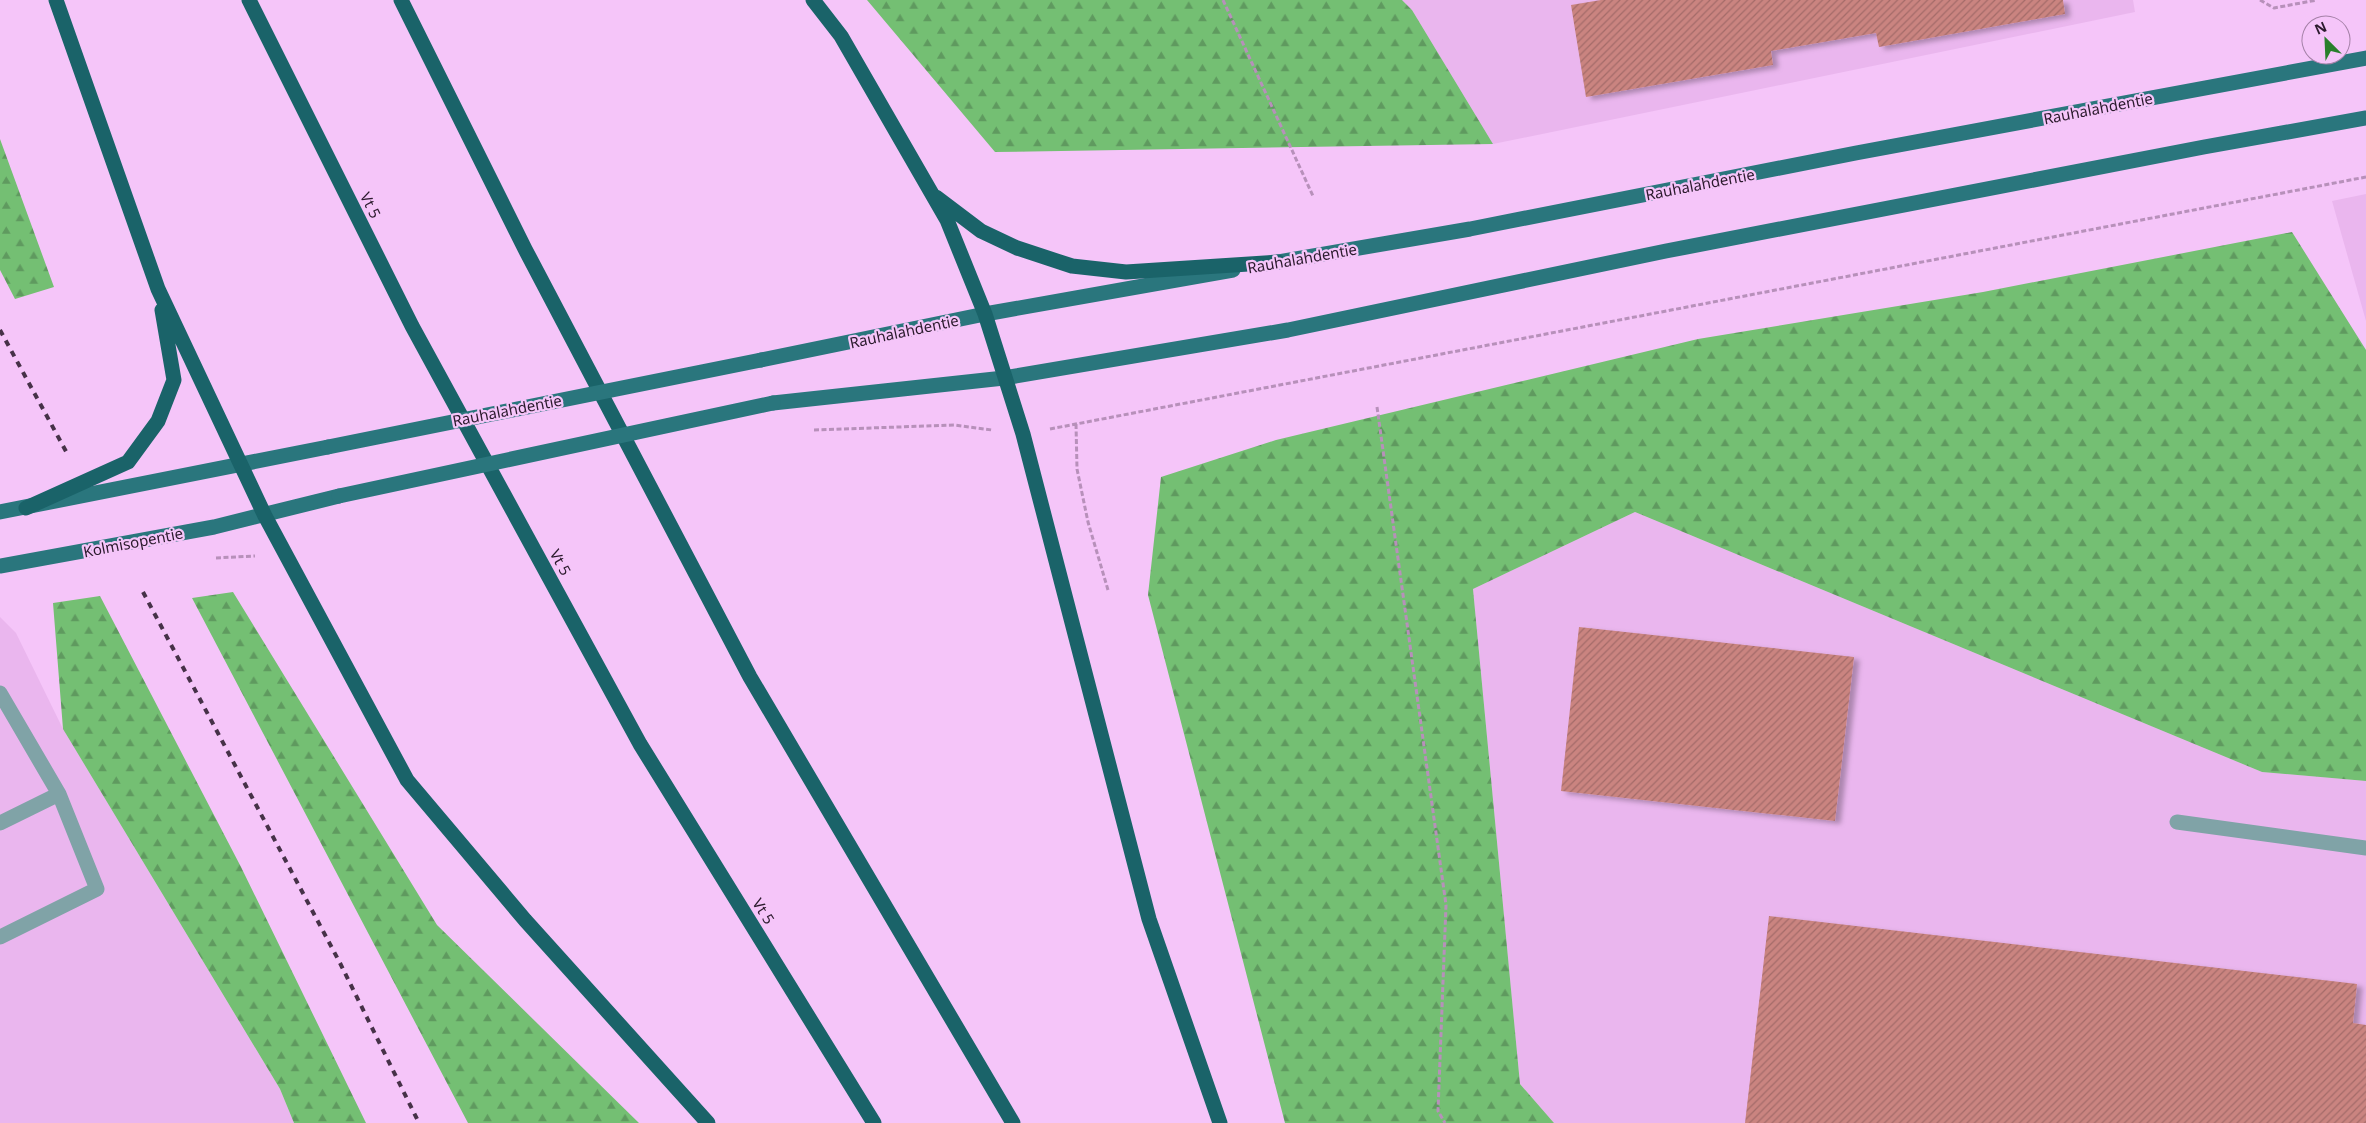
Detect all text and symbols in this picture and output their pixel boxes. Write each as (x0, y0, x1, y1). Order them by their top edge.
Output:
north arrow (2301, 15, 2351, 65)
text: N (2311, 17, 2330, 39)
street label: Rauhalahdentie (2042, 88, 2154, 128)
street label: Rauhalahdentie (1644, 164, 1756, 204)
street label: Vt 5 (356, 188, 386, 222)
street label: Rauhalahdentie (1246, 239, 1358, 277)
street label: Rauhalahdentie (848, 310, 960, 352)
street label: Rauhalahdentie (451, 390, 563, 430)
street label: Kolmisopentie (81, 523, 185, 561)
street label: Vt 5 (546, 545, 576, 579)
street label: Vt 5 (748, 894, 780, 928)

